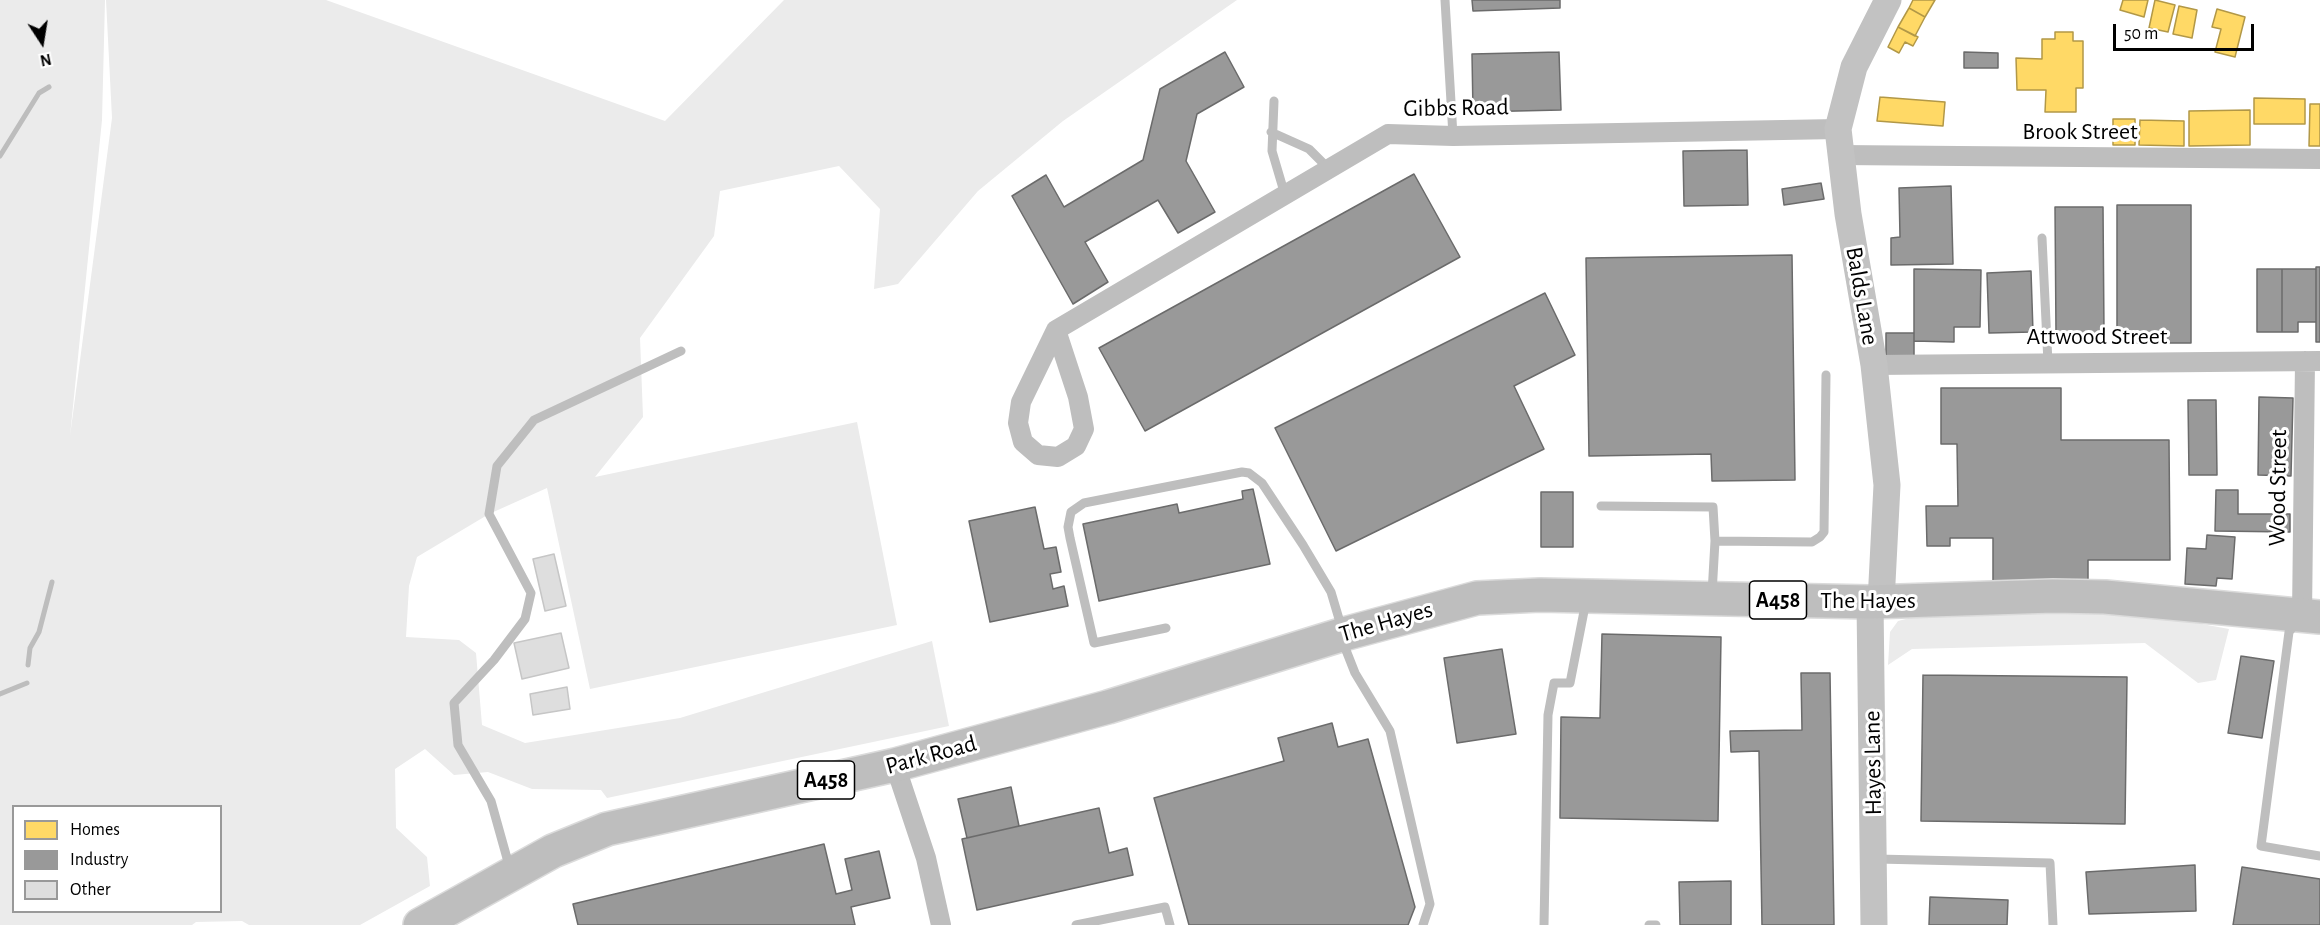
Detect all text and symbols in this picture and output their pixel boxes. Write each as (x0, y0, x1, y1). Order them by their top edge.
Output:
north arrow (12, 12, 72, 72)
scale bar (2116, 12, 2257, 50)
text: 50 m (2124, 25, 2158, 43)
text: N (39, 51, 53, 69)
street label: Gibbs Road (1403, 93, 1509, 123)
street label: Brook Street (2022, 118, 2138, 146)
street label: Balds Lane (1839, 245, 1885, 347)
street label: Attwood Street (2027, 323, 2167, 351)
street label: Wood Street (2263, 429, 2293, 547)
road number: A458 (1750, 581, 1806, 619)
street label: The Hayes (1820, 587, 1916, 615)
street label: The Hayes (1336, 595, 1436, 649)
street label: Hayes Lane (1858, 710, 1888, 816)
street label: Park Road (882, 729, 980, 781)
road number: A458 (798, 761, 854, 799)
legend (12, 805, 222, 913)
text: Homes (70, 821, 120, 839)
text: Industry (70, 851, 129, 869)
text: Other (70, 881, 111, 899)

